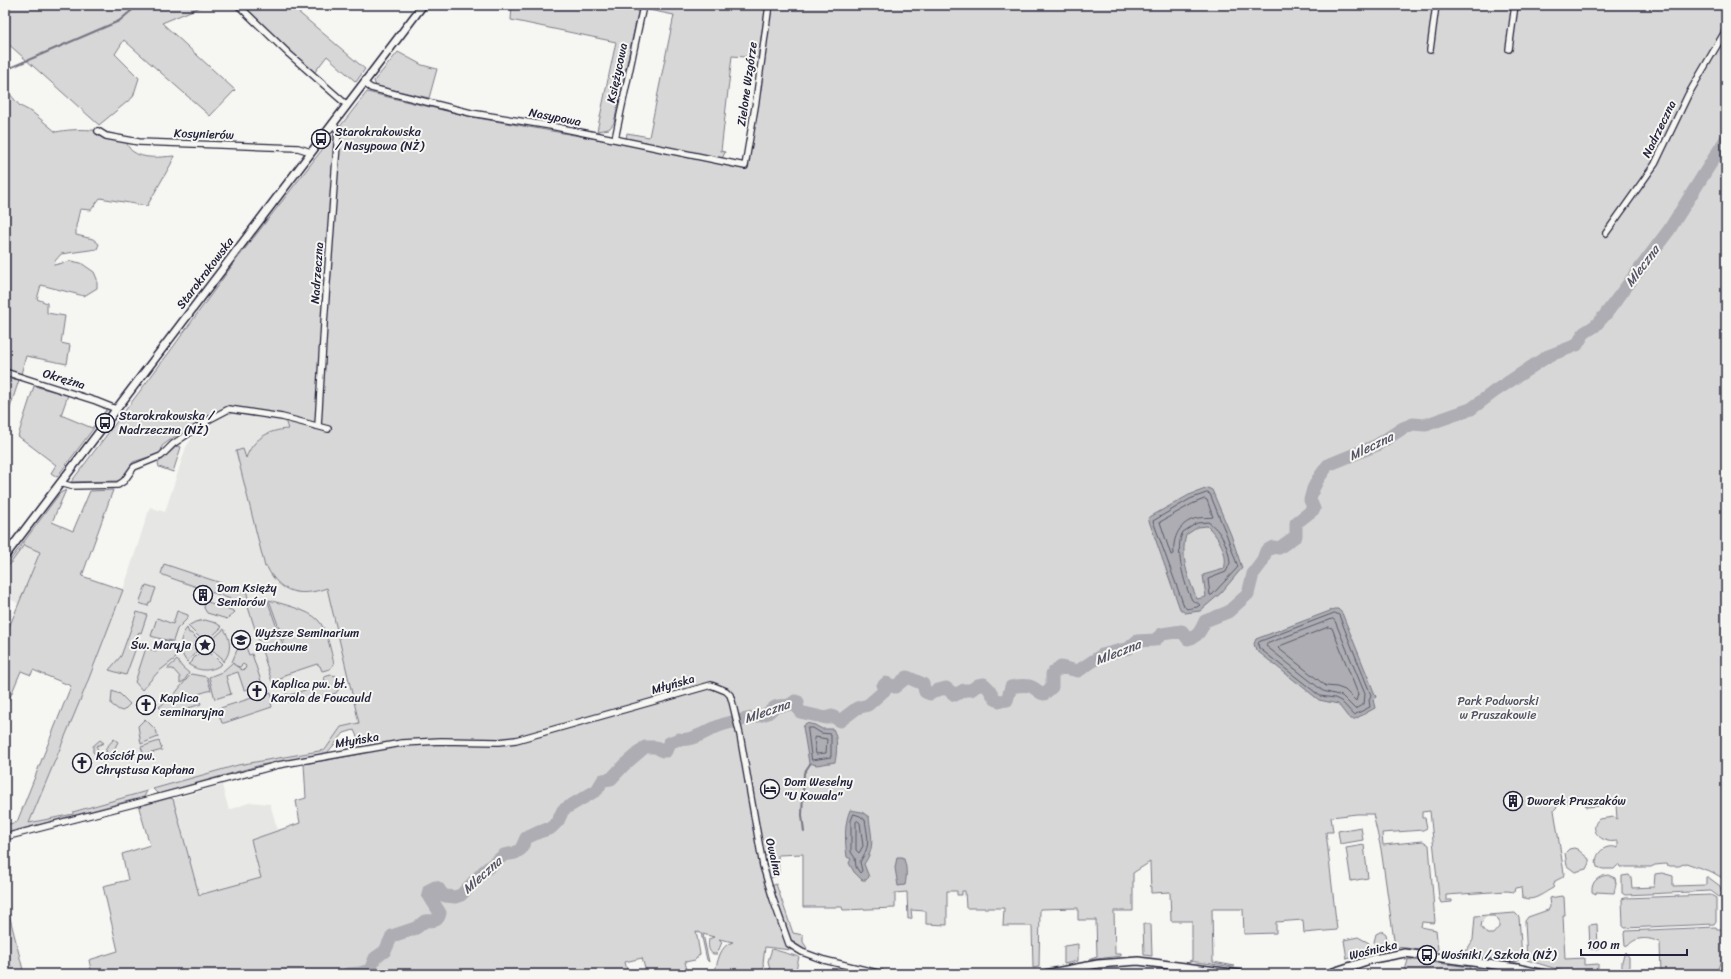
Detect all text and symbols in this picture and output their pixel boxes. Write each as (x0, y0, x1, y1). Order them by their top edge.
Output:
street label: Zielone Wzgórze (730, 40, 764, 128)
street label: Księżycowa (600, 41, 634, 105)
street label: Nadrzeczna (1636, 96, 1682, 162)
street label: Nasypowa (527, 101, 583, 133)
place label: Starokrakowska / Nasypowa (NŻ) (335, 121, 425, 157)
street label: Kosynierów (174, 122, 235, 146)
bus stop icon: Starokrakowska / Nasypowa (NŻ) (310, 128, 332, 150)
street label: Starokrakowska (170, 231, 240, 314)
water label: Mleczna (1619, 239, 1666, 292)
street label: Nadrzeczna (304, 241, 330, 305)
street label: Okrężna (40, 362, 88, 396)
place label: Starokrakowska / Nadrzeczna (NŻ) (119, 405, 216, 441)
bus stop icon: Starokrakowska / Nadrzeczna (NŻ) (94, 412, 116, 434)
water label: Mleczna (1345, 425, 1399, 467)
place label: Dom Księży Seniorów (217, 577, 278, 613)
building icon: Dom Księży Seniorów (192, 584, 214, 606)
place label: Wyższe Seminarium Duchowne (255, 622, 359, 658)
school or university icon: Wyższe Seminarium Duchowne (230, 629, 252, 651)
water label: Mleczna (1092, 632, 1146, 671)
place label: Św. Maryja (131, 634, 192, 656)
place icon: Św. Maryja (194, 634, 216, 656)
street label: Młyńska (649, 667, 697, 701)
place label: Kaplica pw. bł. Karola de Foucauld (271, 673, 371, 709)
church icon: Kaplica pw. bł. Karola de Foucauld (246, 680, 268, 702)
place label: Kaplica seminaryjna (159, 687, 224, 723)
park label: Park Podworski w Pruszakowie (1458, 690, 1539, 726)
water label: Mleczna (741, 692, 794, 730)
church icon: Kaplica seminaryjna (135, 694, 157, 716)
street label: Młyńska (333, 725, 381, 755)
place label: Kościół pw. Chrystusa Kapłana (96, 745, 195, 781)
church icon: Kościół pw. Chrystusa Kapłana (71, 752, 93, 774)
place label: Dom Weselny "U Kowala" (784, 771, 853, 807)
hotel icon: Dom Weselny "U Kowala" (759, 778, 781, 800)
building icon: Dworek Pruszaków (1502, 790, 1524, 812)
place label: Dworek Pruszaków (1527, 790, 1626, 812)
street label: Owalna (759, 836, 789, 879)
water label: Mleczna (457, 850, 508, 899)
scale bar (1581, 931, 1687, 957)
street label: Wośnicka (1347, 933, 1399, 967)
text: 100 m (1587, 934, 1620, 956)
bus stop icon: Wośniki / Szkoła (NŻ) (1416, 944, 1438, 966)
place label: Wośniki / Szkoła (NŻ) (1441, 944, 1557, 966)

